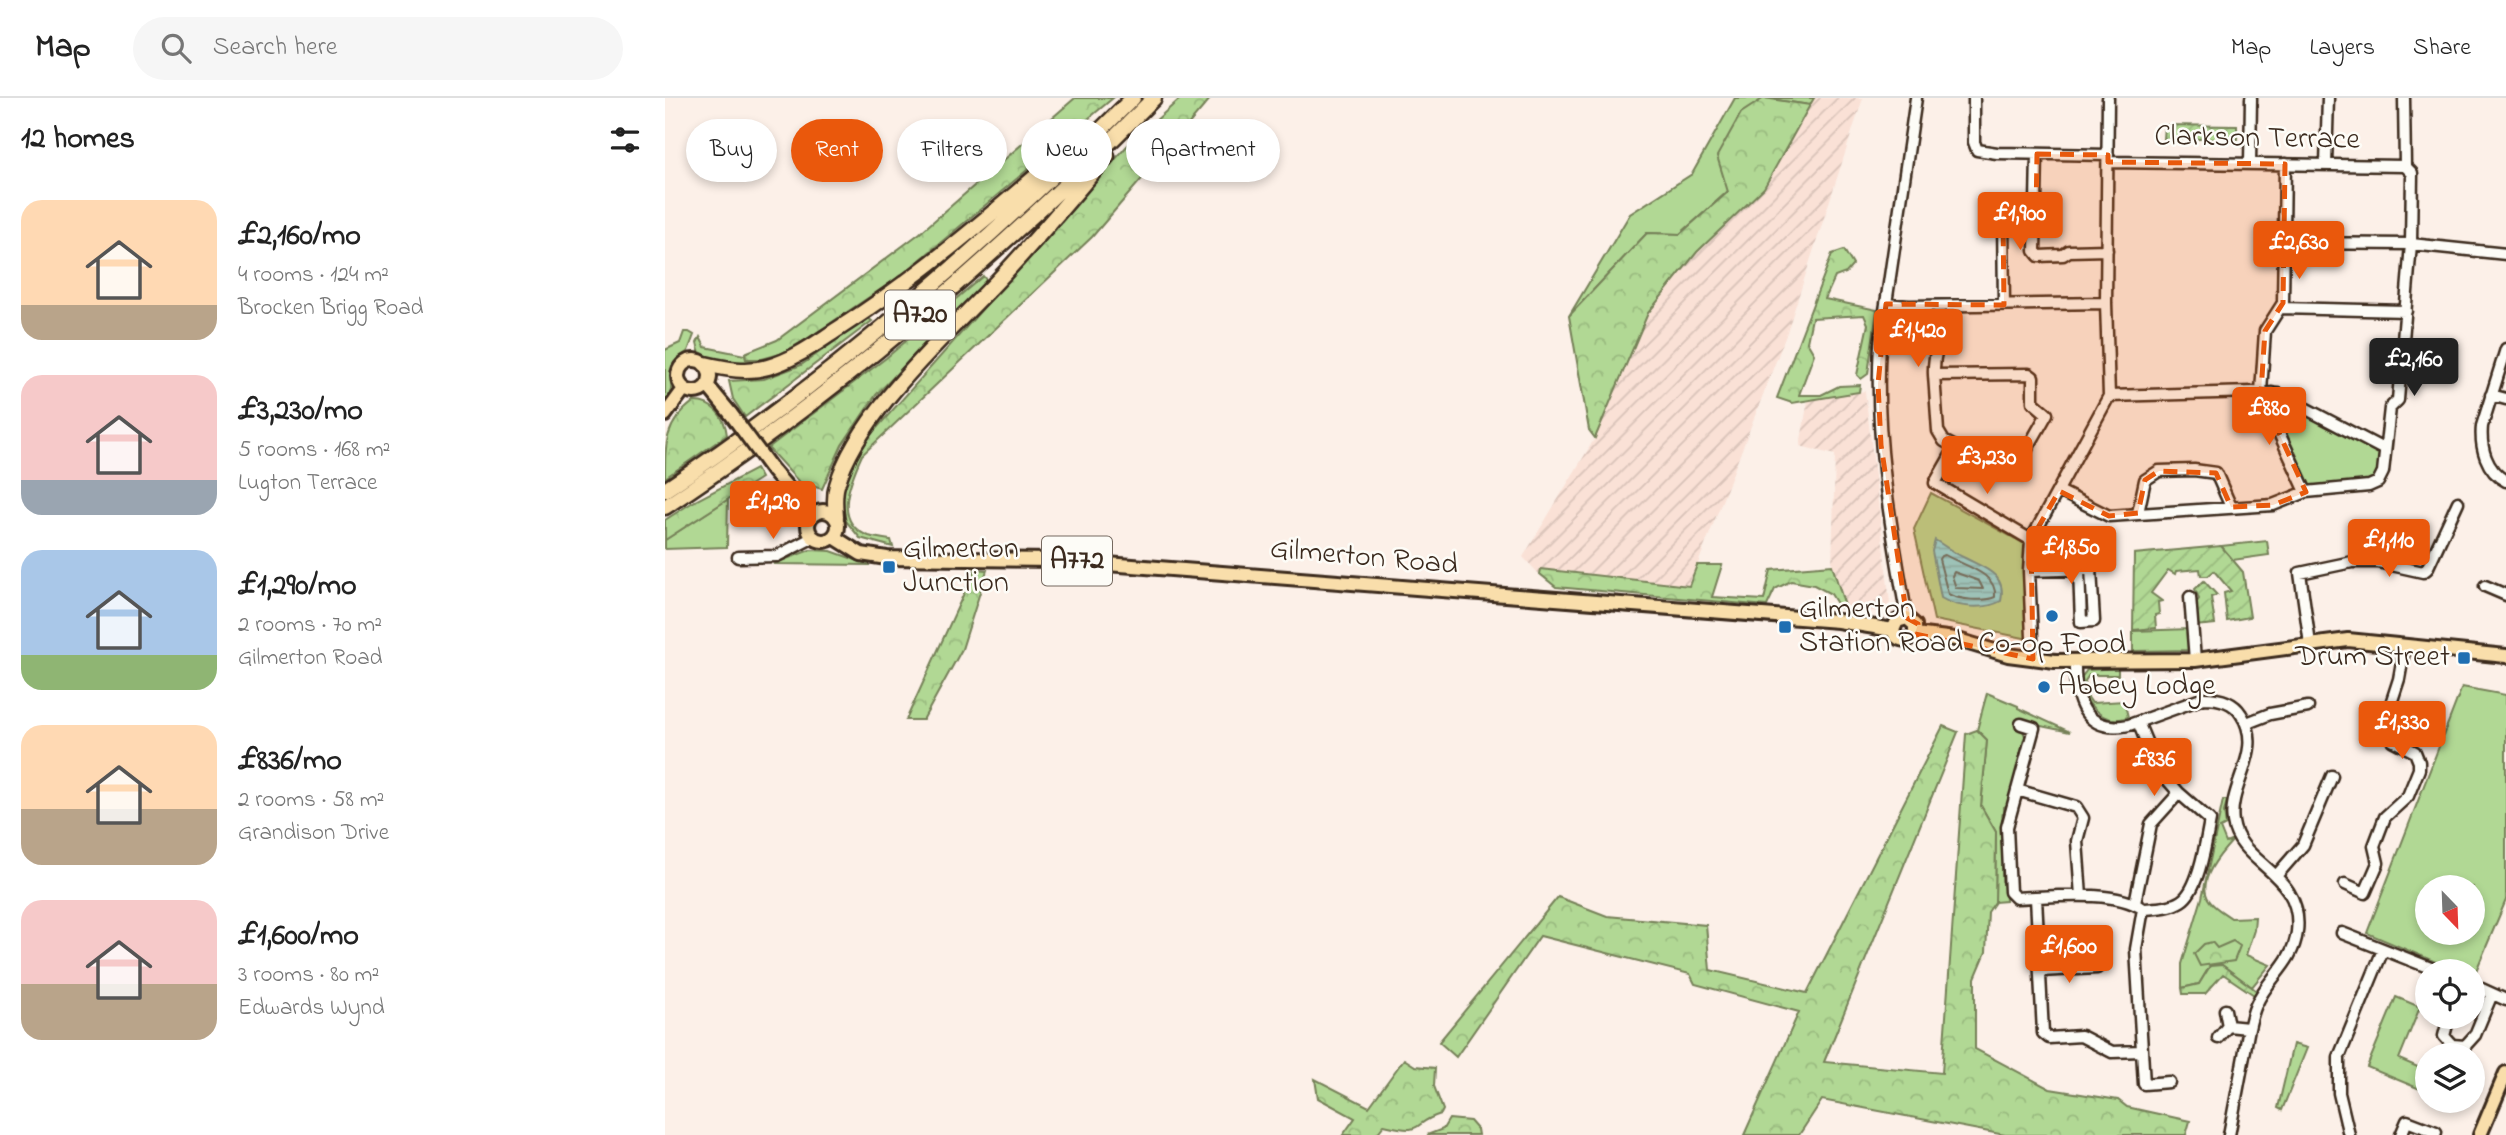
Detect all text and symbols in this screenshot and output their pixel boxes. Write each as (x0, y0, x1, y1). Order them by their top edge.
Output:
search box (133, 17, 623, 80)
text: Map (35, 24, 91, 72)
icon: search (157, 29, 195, 67)
text: Search here (213, 29, 337, 67)
text: Map (2231, 31, 2271, 66)
text: Layers (2309, 31, 2375, 66)
text: Share (2413, 31, 2471, 66)
street label: Clarkson Terrace (2154, 115, 2361, 163)
text: 12 homes (21, 118, 135, 162)
chip: Buy (686, 119, 777, 182)
chip: Rent (791, 119, 883, 182)
chip: Filters (897, 119, 1007, 182)
chip: New (1021, 119, 1112, 182)
chip: Apartment (1126, 119, 1280, 182)
icon: filters (606, 121, 644, 159)
pin: £1,900 (1963, 192, 2077, 252)
text: £1,900 (1994, 198, 2046, 231)
text: £2,160/mo (238, 215, 361, 259)
pin: £2,630 (2242, 222, 2356, 281)
text: £2,630 (2269, 227, 2329, 260)
icon: home (77, 228, 161, 312)
text: 4 rooms · 124 m² (238, 259, 389, 292)
road number: A720 (885, 290, 955, 340)
text: Brocken Brigg Road (238, 292, 423, 325)
pin: £1,420 (1861, 310, 1975, 369)
text: £1,420 (1890, 315, 1946, 348)
pin: £2,160 (2357, 338, 2471, 398)
text: £2,160 (2385, 344, 2443, 377)
pin: £880 (2228, 388, 2310, 447)
text: £3,230/mo (238, 390, 363, 434)
text: £880 (2248, 393, 2290, 426)
icon: home (77, 403, 161, 487)
text: 5 rooms · 168 m² (238, 434, 390, 467)
pin: £3,230 (1930, 436, 2044, 496)
text: £3,230 (1958, 442, 2016, 475)
text: Lugton Terrace (238, 467, 377, 500)
pin: £1,290 (716, 482, 830, 541)
text: £1,290 (746, 487, 800, 520)
pin: £1,110 (2332, 519, 2446, 579)
text: £1,110 (2364, 525, 2414, 558)
pin: £1,850 (2014, 526, 2128, 586)
place label: Gilmerton Junction (903, 528, 1019, 606)
street label: Gilmerton Road (1268, 528, 1460, 588)
text: £1,850 (2042, 532, 2100, 565)
road number: A772 (1042, 536, 1112, 586)
marker: Gilmerton Junction (881, 559, 897, 575)
text: £1,290/mo (238, 565, 357, 609)
icon: home (77, 578, 161, 662)
place label: Gilmerton Station Road (1799, 588, 1963, 666)
marker: Co-op Food (2044, 608, 2060, 624)
text: 2 rooms · 70 m² (238, 609, 382, 642)
marker: Gilmerton Station Road (1777, 619, 1793, 635)
place label: Co-op Food (1978, 623, 2126, 667)
place label: Drum Street (2294, 636, 2450, 680)
text: Gilmerton Road (238, 642, 383, 675)
marker: Drum Street (2456, 650, 2472, 666)
place label: Abbey Lodge (2058, 665, 2216, 709)
marker: Abbey Lodge (2036, 679, 2052, 695)
pin: £1,330 (2345, 702, 2459, 761)
text: £1,330 (2375, 707, 2429, 740)
pin: £836 (2113, 738, 2195, 798)
text: £836/mo (238, 740, 342, 784)
text: £836 (2133, 744, 2175, 777)
icon: home (77, 753, 161, 837)
text: 2 rooms · 58 m² (238, 784, 384, 817)
text: Grandison Drive (238, 817, 389, 850)
north arrow (2415, 875, 2485, 945)
map controls (2415, 875, 2485, 1113)
text: £1,600/mo (238, 915, 359, 959)
pin: £1,600 (2012, 926, 2126, 985)
icon: home (77, 928, 161, 1012)
text: £1,600 (2041, 931, 2097, 964)
text: 3 rooms · 80 m² (238, 959, 379, 992)
button: locate (2415, 959, 2485, 1029)
text: Edwards Wynd (238, 992, 385, 1025)
button: layers (2415, 1043, 2485, 1113)

